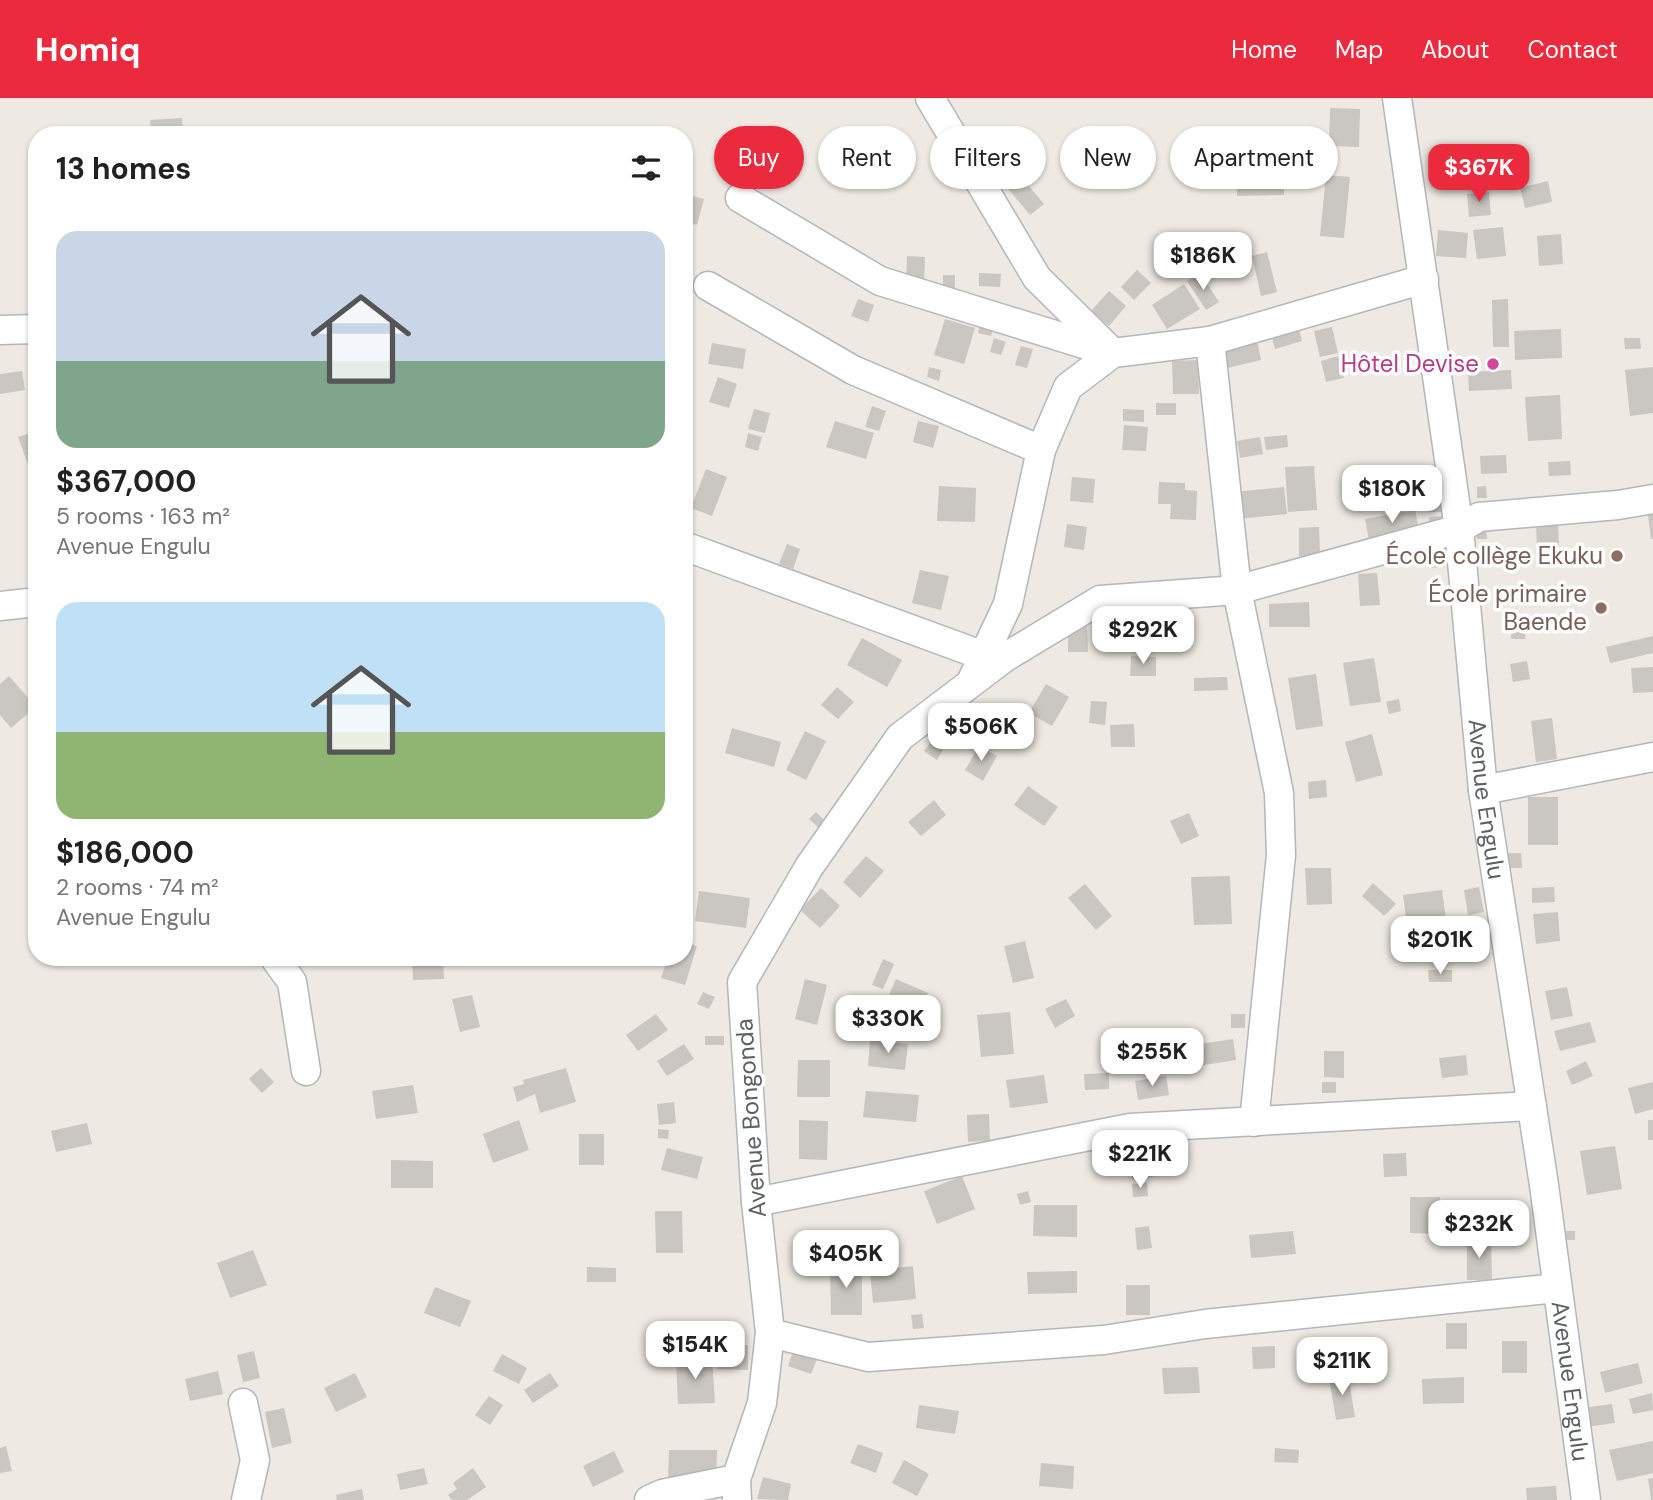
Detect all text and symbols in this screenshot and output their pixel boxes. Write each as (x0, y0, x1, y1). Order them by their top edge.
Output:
text: Homiq (35, 28, 140, 71)
text: Home (1231, 34, 1297, 65)
text: Map (1335, 34, 1383, 65)
text: About (1421, 34, 1490, 65)
text: Contact (1528, 34, 1618, 65)
chip: Buy (714, 126, 804, 189)
chip: Rent (818, 126, 916, 189)
chip: Filters (930, 126, 1046, 189)
chip: New (1060, 126, 1156, 189)
chip: Apartment (1170, 126, 1338, 189)
pin: $367K (1430, 144, 1528, 204)
text: 13 homes (56, 149, 191, 188)
icon: filters (627, 149, 665, 187)
text: $367K (1444, 152, 1514, 182)
pin: $186K (1154, 232, 1252, 292)
text: $186K (1170, 240, 1236, 270)
icon: home (298, 276, 424, 402)
place label: Hôtel Devise (1341, 348, 1479, 379)
marker: Hôtel Devise (1485, 356, 1501, 372)
text: $367,000 (56, 462, 196, 501)
pin: $180K (1343, 466, 1441, 525)
text: $180K (1358, 473, 1426, 503)
text: 5 rooms · 163 m² (56, 501, 230, 531)
text: Avenue Engulu (56, 531, 211, 561)
place label: École collège Ekuku (1386, 540, 1603, 571)
marker: École collège Ekuku (1609, 548, 1625, 564)
place label: École primaire Baende (1428, 578, 1587, 637)
marker: École primaire Baende (1593, 600, 1609, 616)
pin: $292K (1094, 606, 1192, 666)
text: $292K (1108, 614, 1178, 644)
icon: home (298, 647, 424, 773)
pin: $506K (932, 704, 1030, 763)
text: $506K (944, 711, 1018, 741)
street label: Avenue Engulu (1462, 717, 1513, 882)
text: $186,000 (56, 833, 194, 872)
text: 2 rooms · 74 m² (56, 872, 219, 902)
text: Avenue Engulu (56, 902, 211, 932)
pin: $201K (1391, 916, 1489, 976)
text: $201K (1407, 924, 1473, 954)
pin: $330K (839, 996, 937, 1055)
text: $330K (852, 1003, 924, 1033)
street label: Avenue Bongonda (728, 1017, 773, 1219)
pin: $255K (1103, 1028, 1201, 1088)
text: $255K (1117, 1036, 1187, 1066)
pin: $221K (1091, 1130, 1189, 1190)
text: $221K (1108, 1138, 1172, 1168)
pin: $232K (1430, 1200, 1528, 1260)
text: $232K (1444, 1208, 1514, 1238)
pin: $405K (797, 1230, 895, 1290)
text: $405K (809, 1238, 883, 1268)
street label: Avenue Engulu (1545, 1299, 1597, 1463)
pin: $154K (646, 1322, 744, 1381)
text: $154K (662, 1329, 728, 1359)
pin: $211K (1293, 1338, 1391, 1397)
text: $211K (1313, 1345, 1371, 1375)

